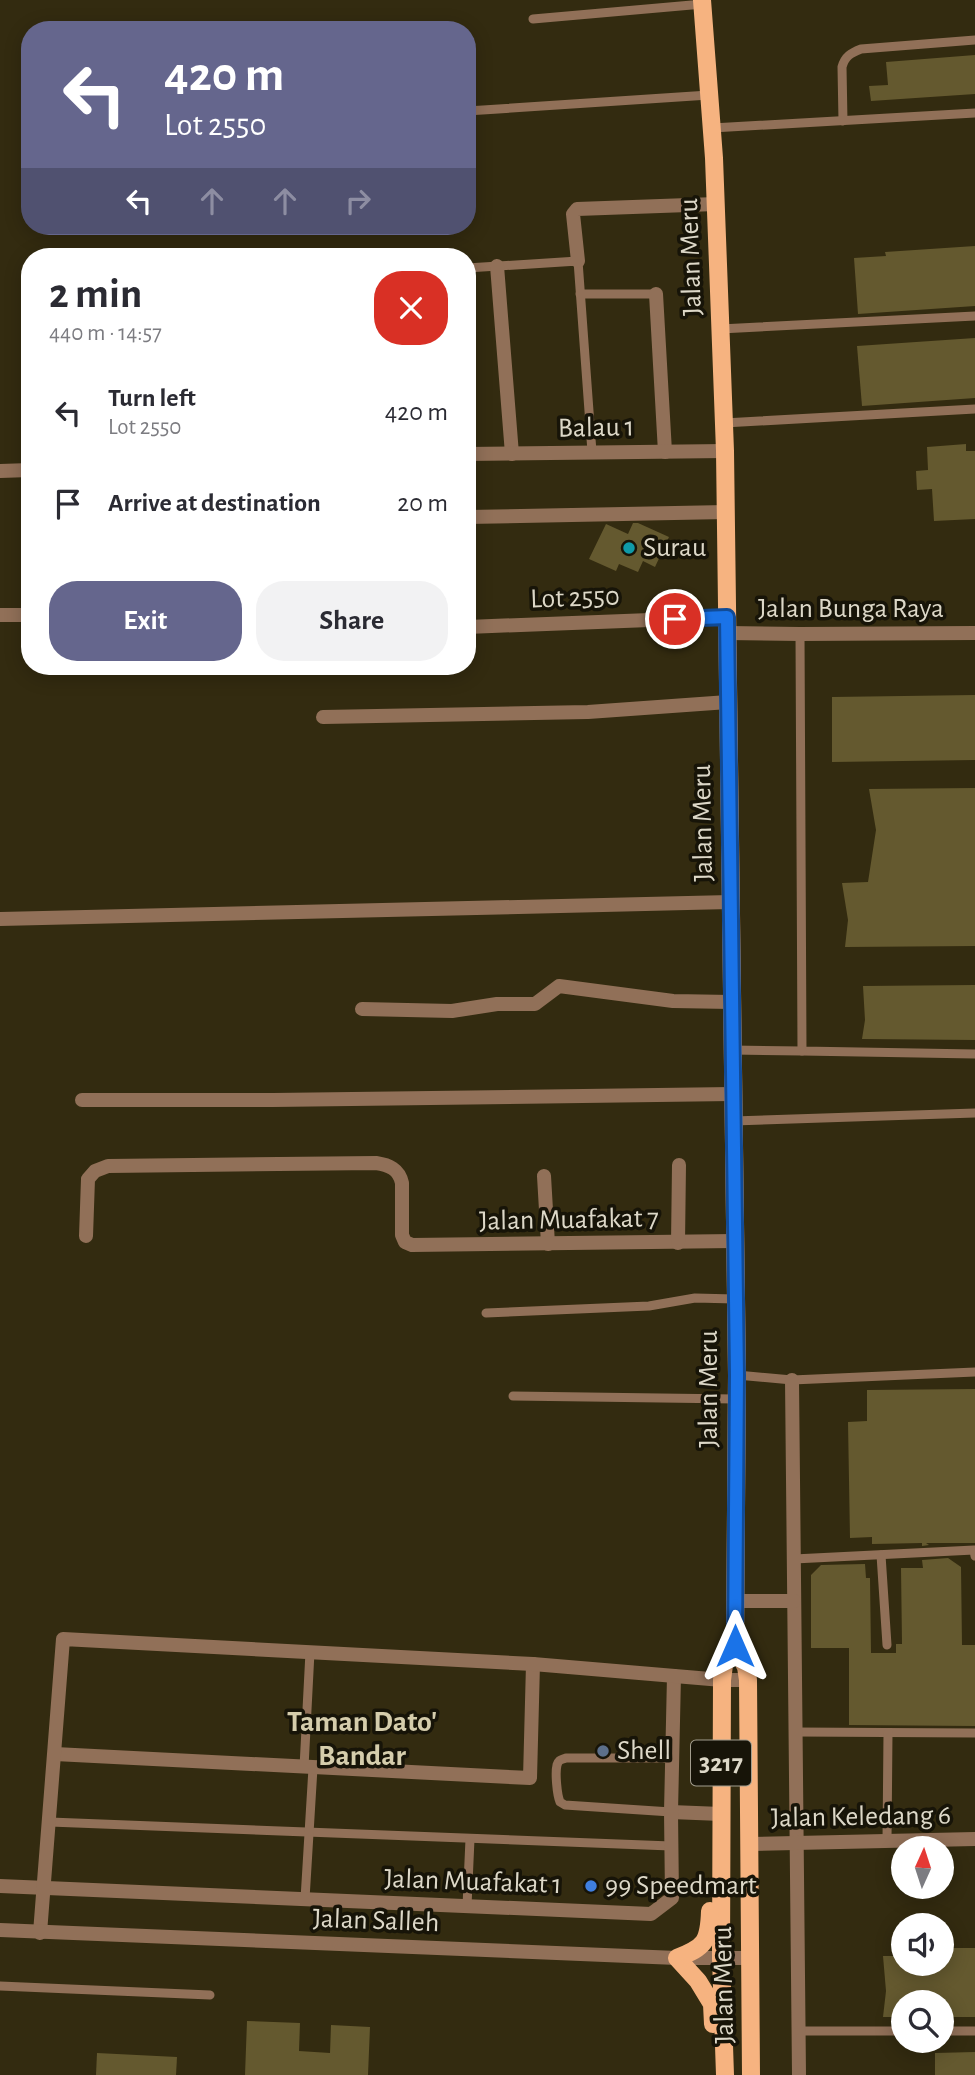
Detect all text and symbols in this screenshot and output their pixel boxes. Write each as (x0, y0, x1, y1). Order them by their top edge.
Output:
icon: left (49, 49, 140, 140)
text: 420 m (164, 51, 284, 100)
text: Lot 2550 (164, 109, 266, 141)
icon: left (120, 182, 158, 220)
icon: ahead (193, 182, 231, 220)
icon: ahead (266, 182, 304, 220)
icon: right (339, 182, 377, 220)
street label: Jalan Meru (675, 198, 707, 316)
button: close (374, 271, 448, 345)
text: 2 min (49, 273, 142, 315)
text: 440 m · 14:57 (49, 322, 162, 345)
text: Turn left (108, 385, 196, 411)
icon: left (49, 394, 87, 432)
text: 420 m (385, 399, 448, 425)
street label: Balau 1 (558, 413, 634, 443)
text: Lot 2550 (108, 416, 182, 439)
icon: arrive (49, 485, 87, 523)
text: Arrive at destination (108, 490, 321, 516)
text: 20 m (397, 490, 448, 516)
place label: Surau (643, 534, 706, 562)
marker: Surau (621, 540, 637, 556)
button: Exit (49, 581, 242, 661)
button: Share (256, 581, 448, 661)
street label: Lot 2550 (530, 582, 620, 614)
pin (645, 589, 705, 649)
street label: Jalan Bunga Raya (758, 595, 944, 623)
icon: arrive (656, 600, 694, 638)
street label: Jalan Meru (688, 764, 718, 882)
street label: Jalan Muafakat 7 (479, 1204, 659, 1236)
street label: Jalan Meru (695, 1330, 723, 1448)
position arrow (698, 1609, 772, 1683)
district label: Taman Dato' Bandar (287, 1707, 437, 1771)
place label: Shell (617, 1737, 671, 1765)
road number: 3217 (691, 1740, 751, 1786)
marker: Shell (595, 1743, 611, 1759)
street label: Jalan Keledang 6 (771, 1801, 951, 1833)
north arrow (891, 1836, 954, 1899)
map controls (891, 1836, 954, 2053)
street label: Jalan Muafakat 1 (384, 1865, 562, 1899)
place label: 99 Speedmart (605, 1872, 757, 1900)
marker: 99 Speedmart (583, 1878, 599, 1894)
street label: Jalan Salleh (312, 1905, 440, 1937)
button: sound (891, 1913, 954, 1976)
street label: Jalan Meru (709, 1926, 739, 2044)
button: search (891, 1990, 954, 2053)

